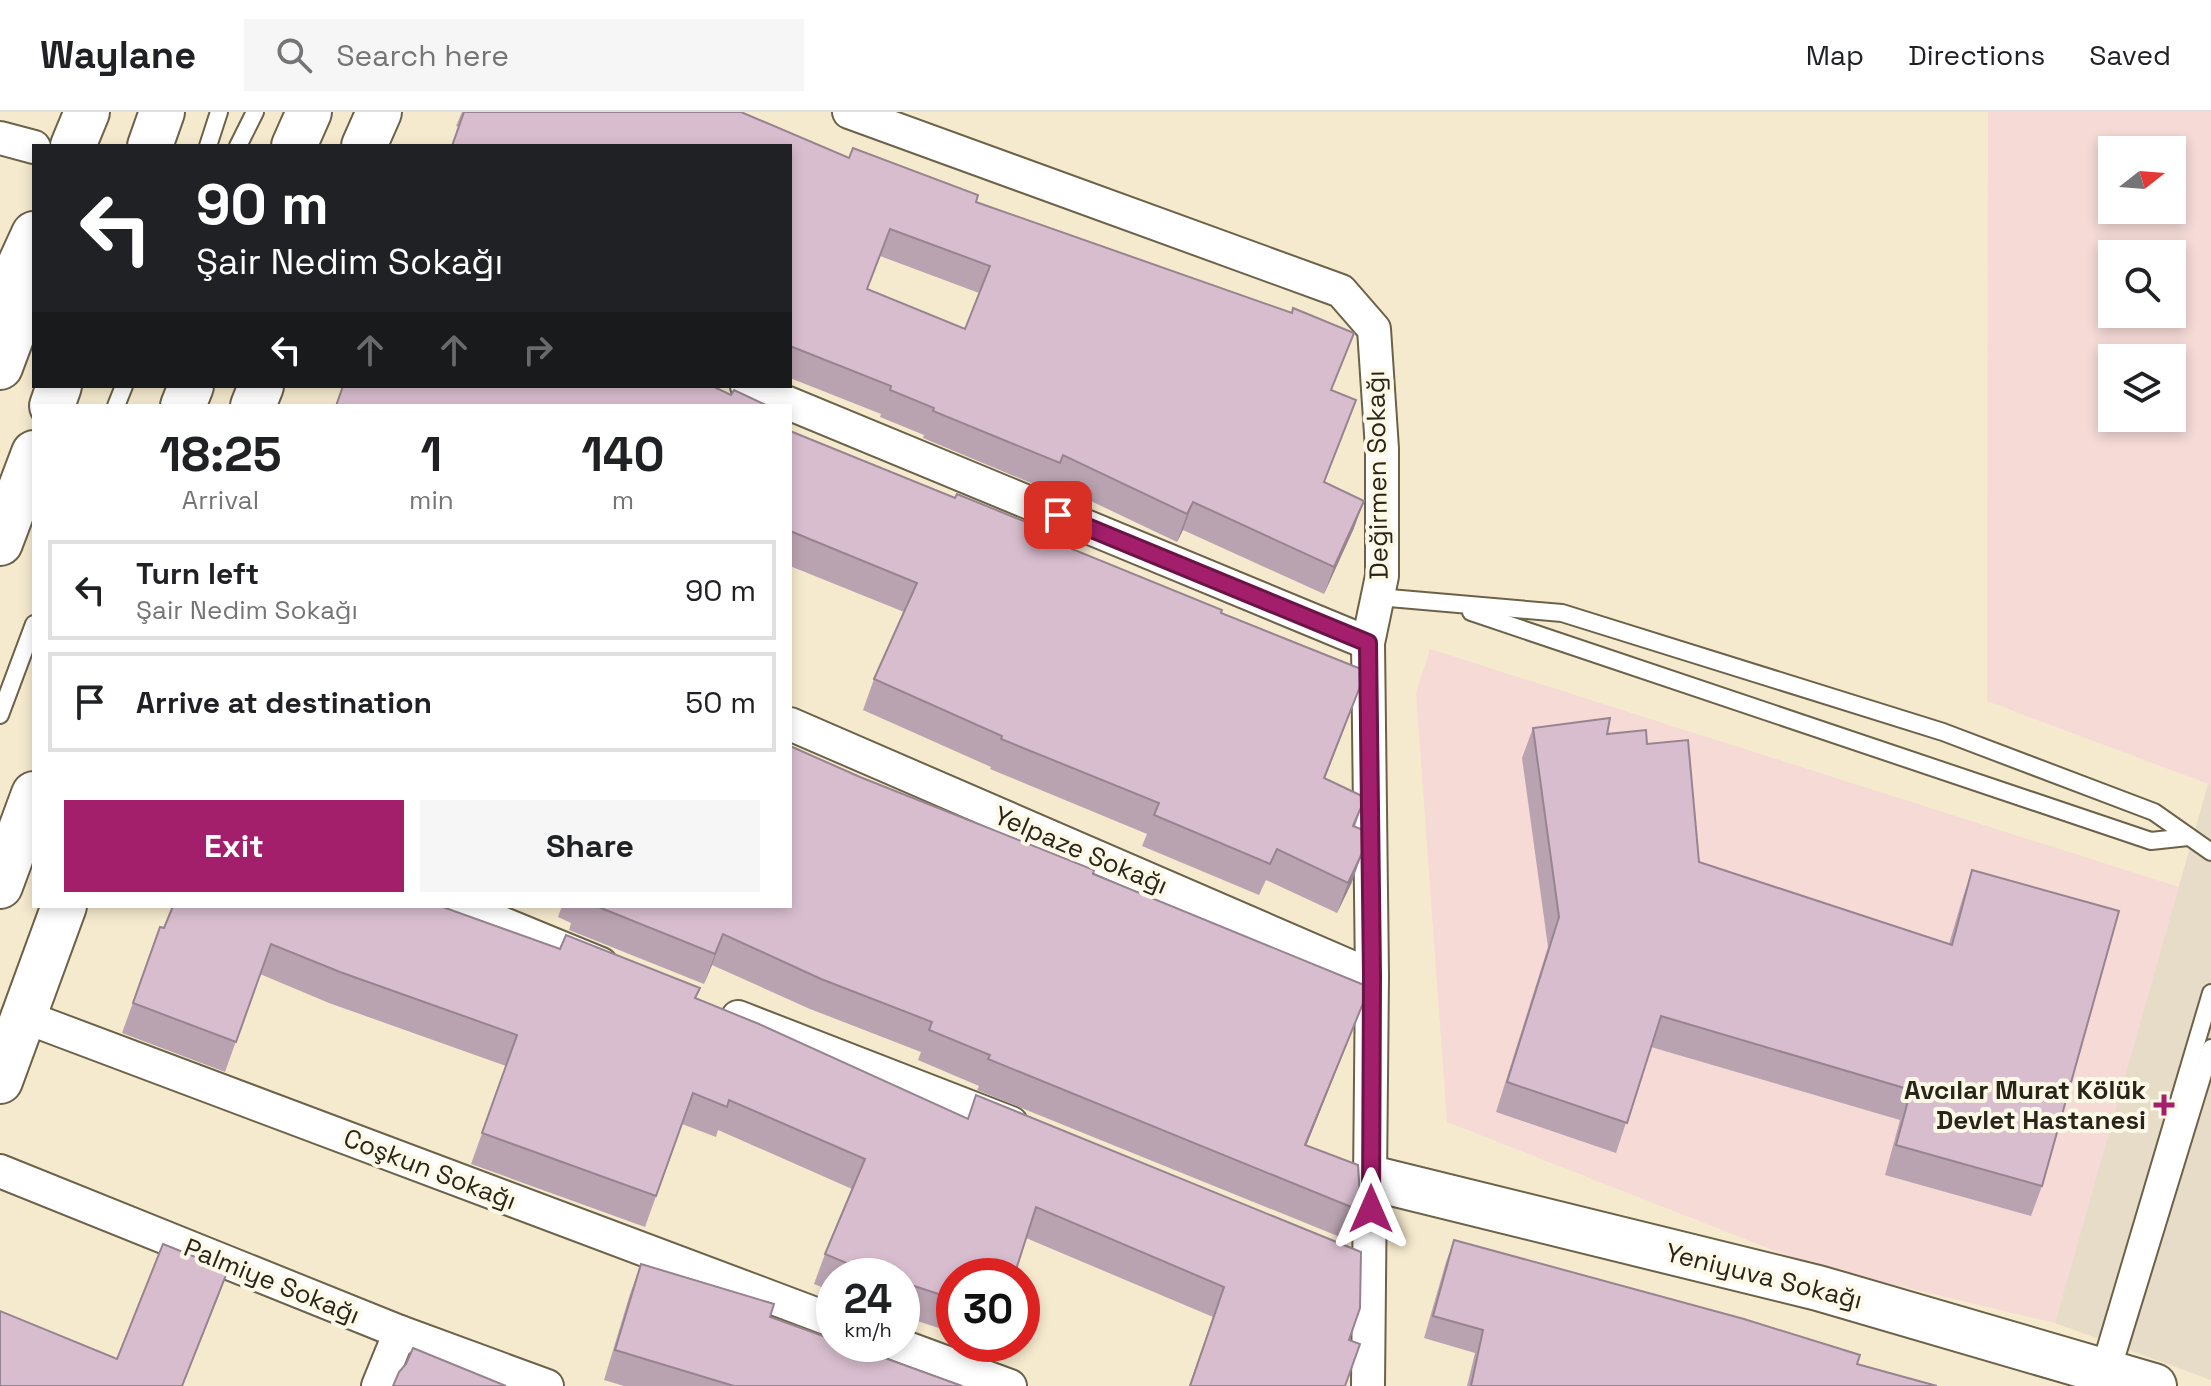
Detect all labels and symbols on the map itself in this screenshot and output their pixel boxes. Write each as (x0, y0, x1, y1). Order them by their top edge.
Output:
north arrow (2098, 136, 2186, 224)
street label: Değirmen Sokağı (1358, 370, 1396, 580)
pin (1024, 481, 1092, 549)
street label: Yelpaze Sokağı (989, 798, 1173, 902)
place label: Avcılar Murat Kölük Devlet Hastanesi (1904, 1073, 2146, 1137)
marker: Avcılar Murat Kölük Devlet Hastanesi (2153, 1094, 2175, 1116)
street label: Coşkun Sokağı (339, 1120, 521, 1218)
position arrow (1329, 1167, 1413, 1251)
street label: Palmiye Sokağı (179, 1230, 365, 1332)
street label: Yeniyuva Sokağı (1662, 1235, 1866, 1317)
speed limit sign: 30 (936, 1258, 1040, 1362)

